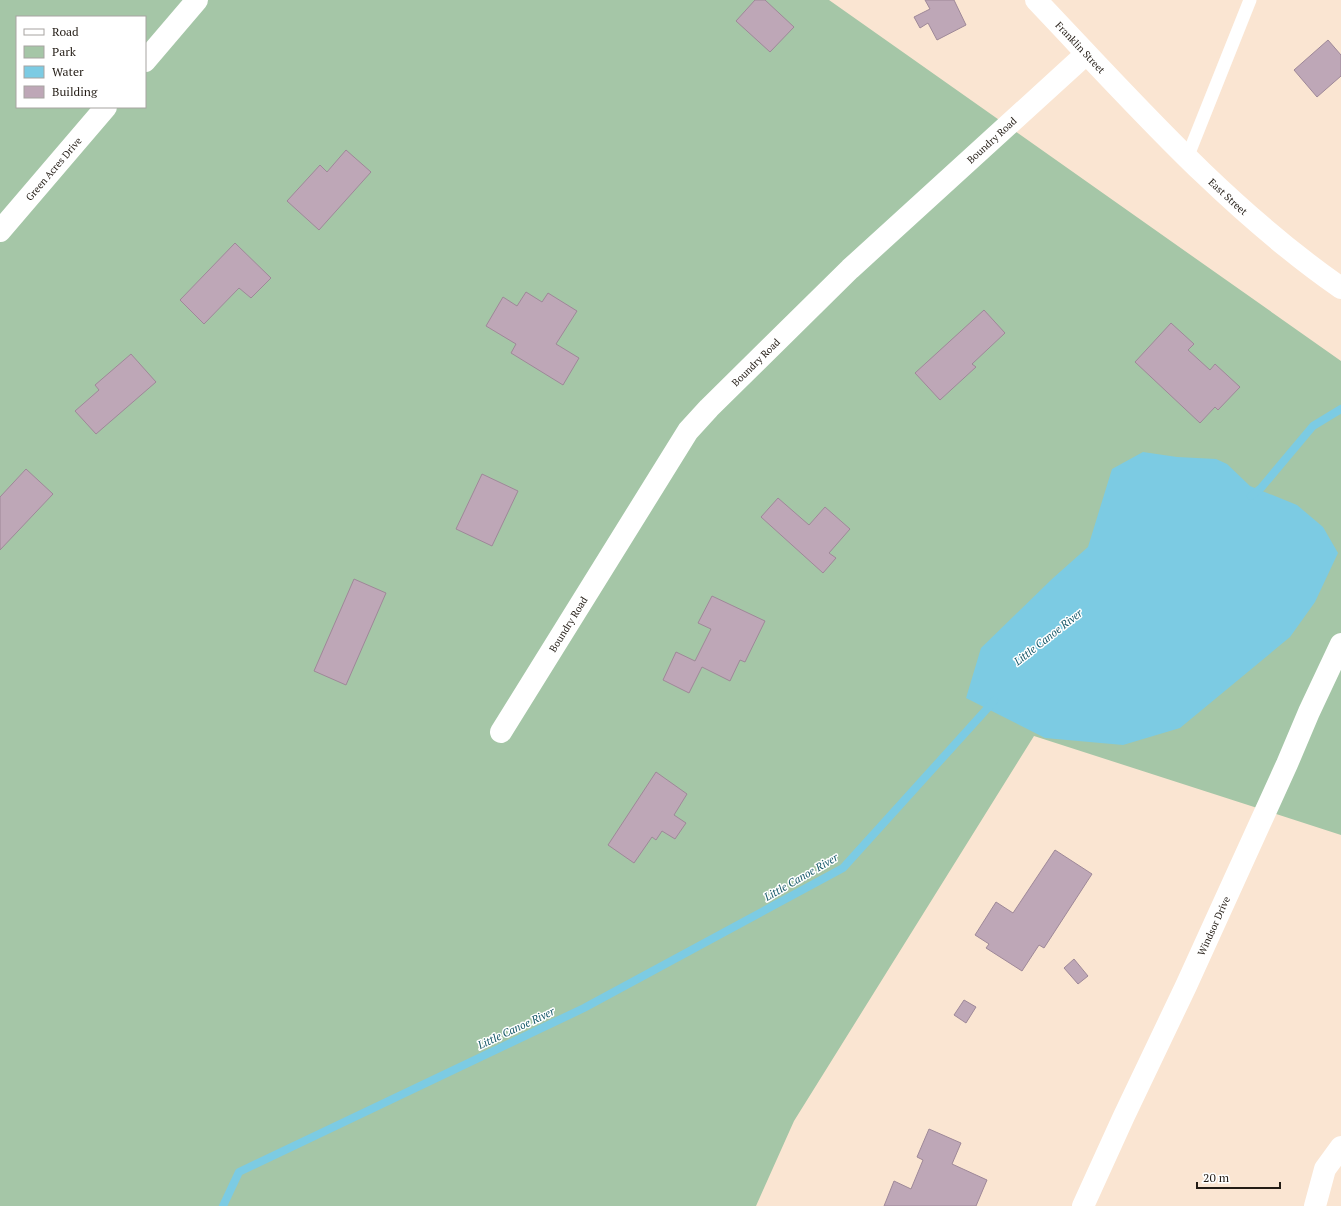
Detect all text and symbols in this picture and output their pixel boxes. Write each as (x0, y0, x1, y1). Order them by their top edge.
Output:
legend (16, 16, 146, 108)
street label: Franklin Street (1053, 19, 1108, 76)
text: Road (52, 24, 79, 39)
text: Park (52, 44, 77, 59)
text: Water (52, 64, 84, 79)
text: Building (52, 84, 98, 99)
street label: Boundry Road (964, 114, 1019, 166)
street label: Green Acres Drive (22, 134, 84, 203)
street label: East Street (1206, 175, 1251, 218)
street label: Boundry Road (729, 335, 783, 389)
street label: Boundry Road (546, 594, 590, 654)
water label: Little Canoe River (1010, 605, 1086, 669)
water label: Little Canoe River (761, 850, 841, 904)
street label: Windsor Drive (1194, 894, 1233, 958)
water label: Little Canoe River (474, 1004, 557, 1052)
scale bar (1197, 1164, 1280, 1190)
text: 20 m (1203, 1170, 1230, 1185)

